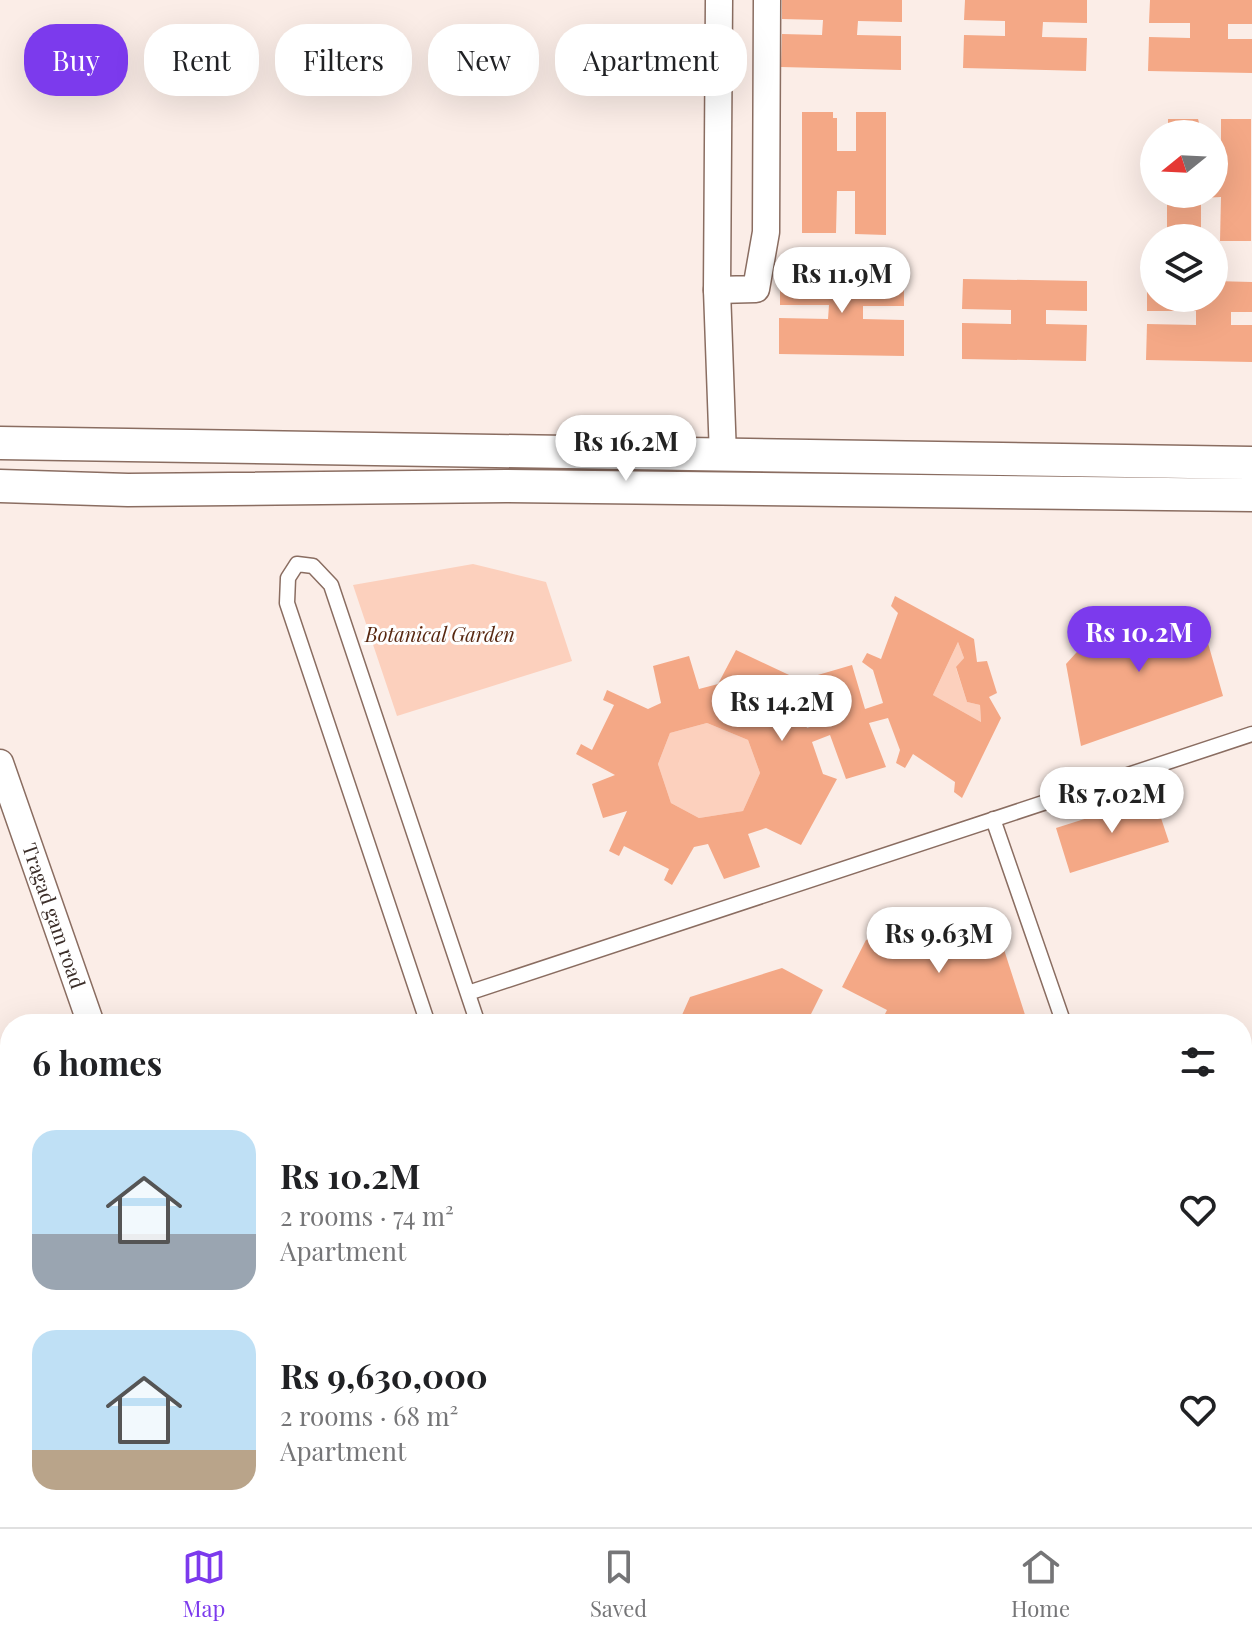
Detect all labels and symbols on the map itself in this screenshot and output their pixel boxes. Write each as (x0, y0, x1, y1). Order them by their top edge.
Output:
north arrow (1140, 120, 1228, 208)
pin: Rs 11.9M (759, 247, 925, 315)
pin: Rs 16.2M (543, 415, 709, 483)
pin: Rs 10.2M (1056, 606, 1222, 674)
park label: Botanical Garden (364, 620, 515, 647)
pin: Rs 14.2M (699, 675, 865, 743)
pin: Rs 7.02M (1029, 767, 1195, 835)
street label: Tragad gam road (17, 839, 93, 992)
pin: Rs 9.63M (856, 907, 1022, 975)

